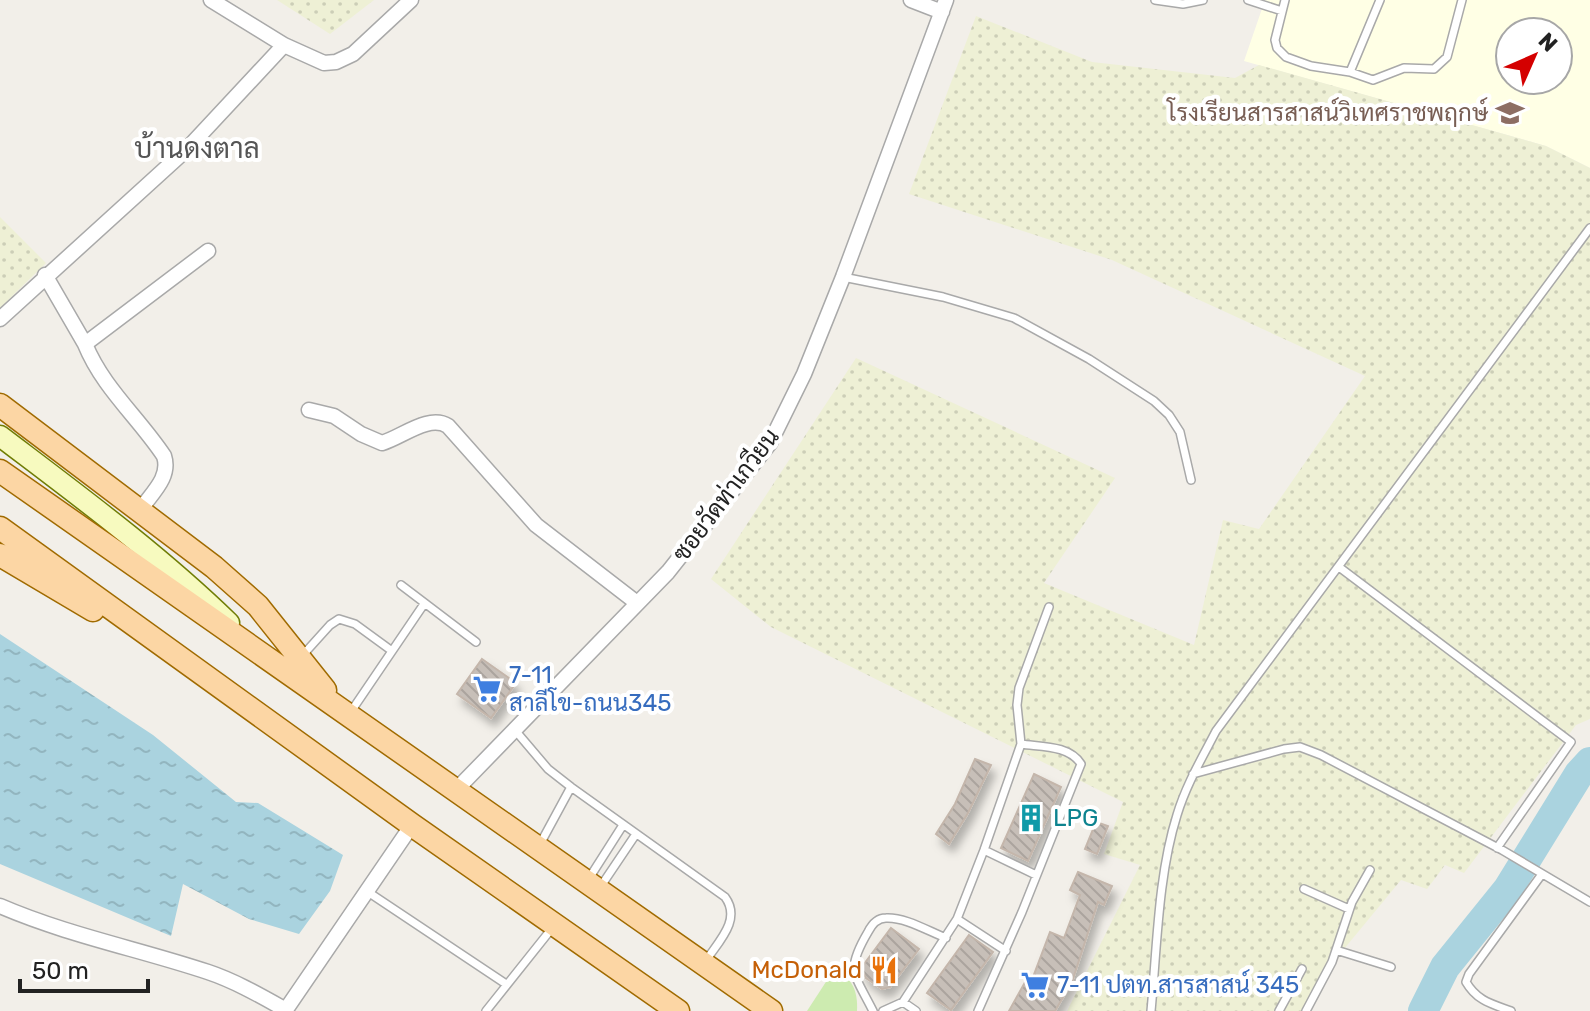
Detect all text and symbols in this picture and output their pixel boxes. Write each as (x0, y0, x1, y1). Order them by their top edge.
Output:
north arrow (1494, 16, 1574, 96)
text: N (1533, 27, 1563, 57)
place label: โรงเรียนสารสาสน์วิเทศราชพฤกษ์ (1165, 97, 1489, 127)
school or university icon: โรงเรียนสารสาสน์วิเทศราชพฤกษ์ (1495, 98, 1525, 128)
district label: บ้านดงตาล (134, 130, 260, 165)
street label: ซอยวัดท่าเกวียน (666, 422, 785, 567)
place label: 7-11 สาลีโข-ถนน345 (509, 661, 672, 717)
supermarket icon: 7-11 สาลีโข-ถนน345 (472, 674, 502, 704)
building icon: LPG (1016, 803, 1046, 833)
place label: LPG (1053, 804, 1098, 832)
scale bar (20, 943, 148, 993)
restaurant icon: McDonald (869, 955, 899, 985)
place label: McDonald (751, 956, 862, 984)
text: 50 m (32, 957, 89, 985)
place label: 7-11 ปตท.สารสาสน์ 345 (1057, 969, 1299, 999)
supermarket icon: 7-11 ปตท.สารสาสน์ 345 (1020, 970, 1050, 1000)

